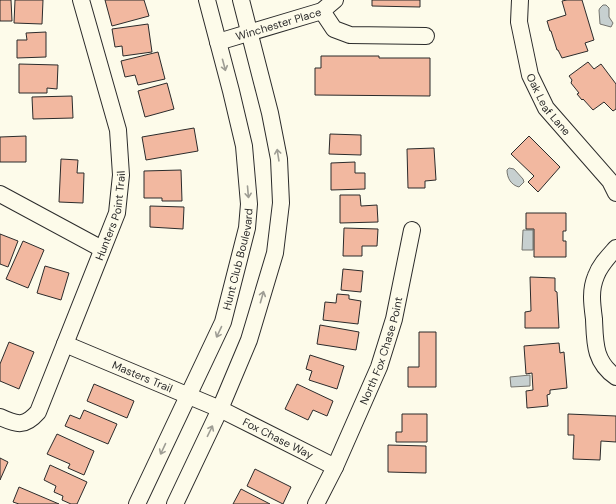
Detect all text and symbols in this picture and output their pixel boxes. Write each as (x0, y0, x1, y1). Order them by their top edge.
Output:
street label: Winchester Place (234, 5, 323, 43)
one-way arrow (221, 58, 228, 71)
street label: Oak Leaf Lane (523, 71, 574, 138)
one-way arrow (274, 149, 282, 162)
street label: Hunters Point Trail (92, 170, 128, 262)
one-way arrow (244, 185, 252, 198)
street label: Hunt Club Boulevard (219, 208, 256, 311)
one-way arrow (259, 291, 266, 304)
street label: North Fox Chase Point (356, 296, 405, 407)
one-way arrow (215, 326, 222, 338)
street label: Masters Trail (110, 358, 175, 395)
street label: Fox Chase Way (240, 415, 316, 462)
one-way arrow (207, 425, 214, 437)
one-way arrow (159, 443, 166, 455)

